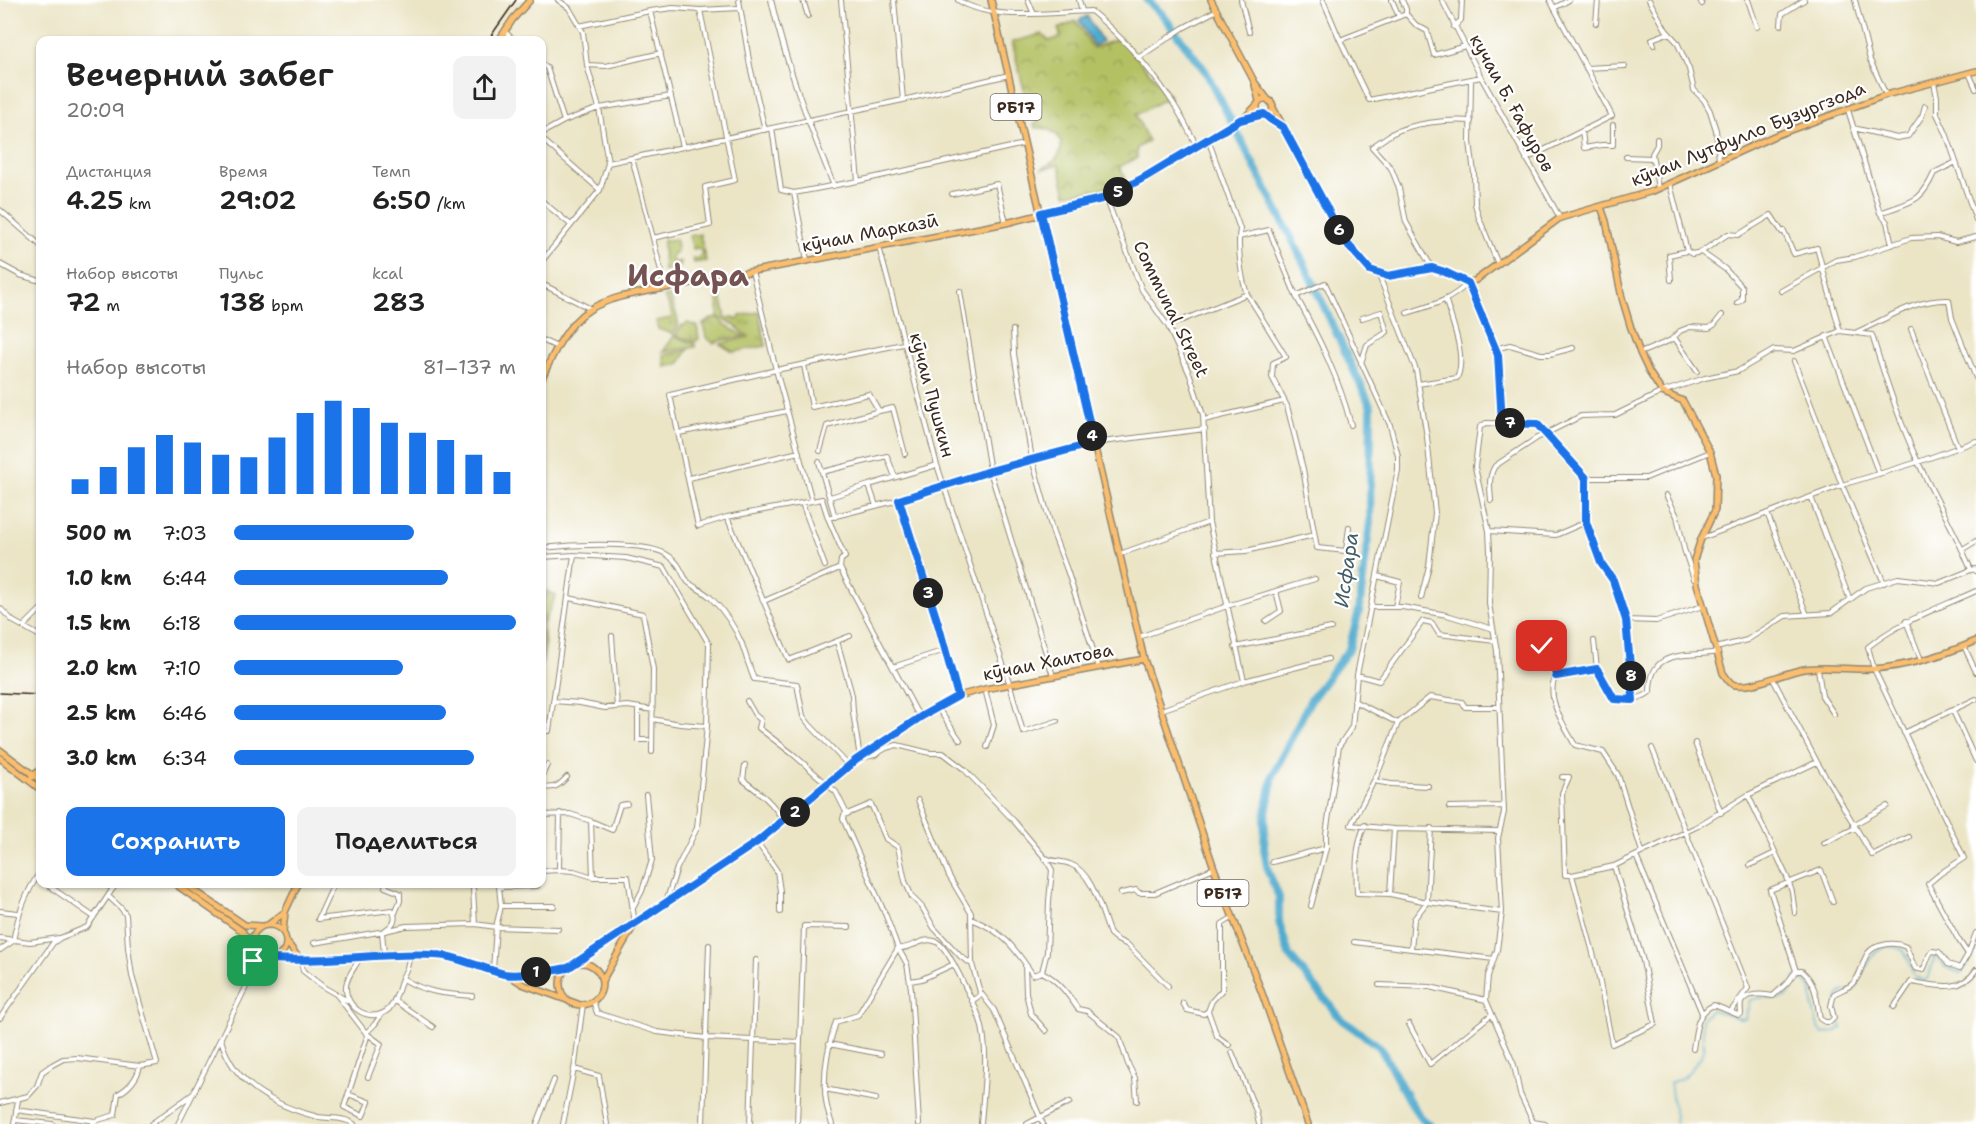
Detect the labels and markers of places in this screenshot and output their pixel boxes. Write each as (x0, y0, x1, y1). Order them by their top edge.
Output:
pin: 5 (1103, 177, 1133, 207)
pin: 6 (1324, 215, 1354, 245)
pin: 7 (1495, 408, 1525, 438)
pin: 4 (1077, 421, 1107, 451)
pin: 3 (913, 578, 943, 608)
pin (1516, 620, 1567, 671)
pin: 8 (1616, 661, 1646, 691)
pin: 2 (780, 797, 810, 827)
pin (227, 935, 278, 986)
pin: 1 (521, 957, 551, 987)

